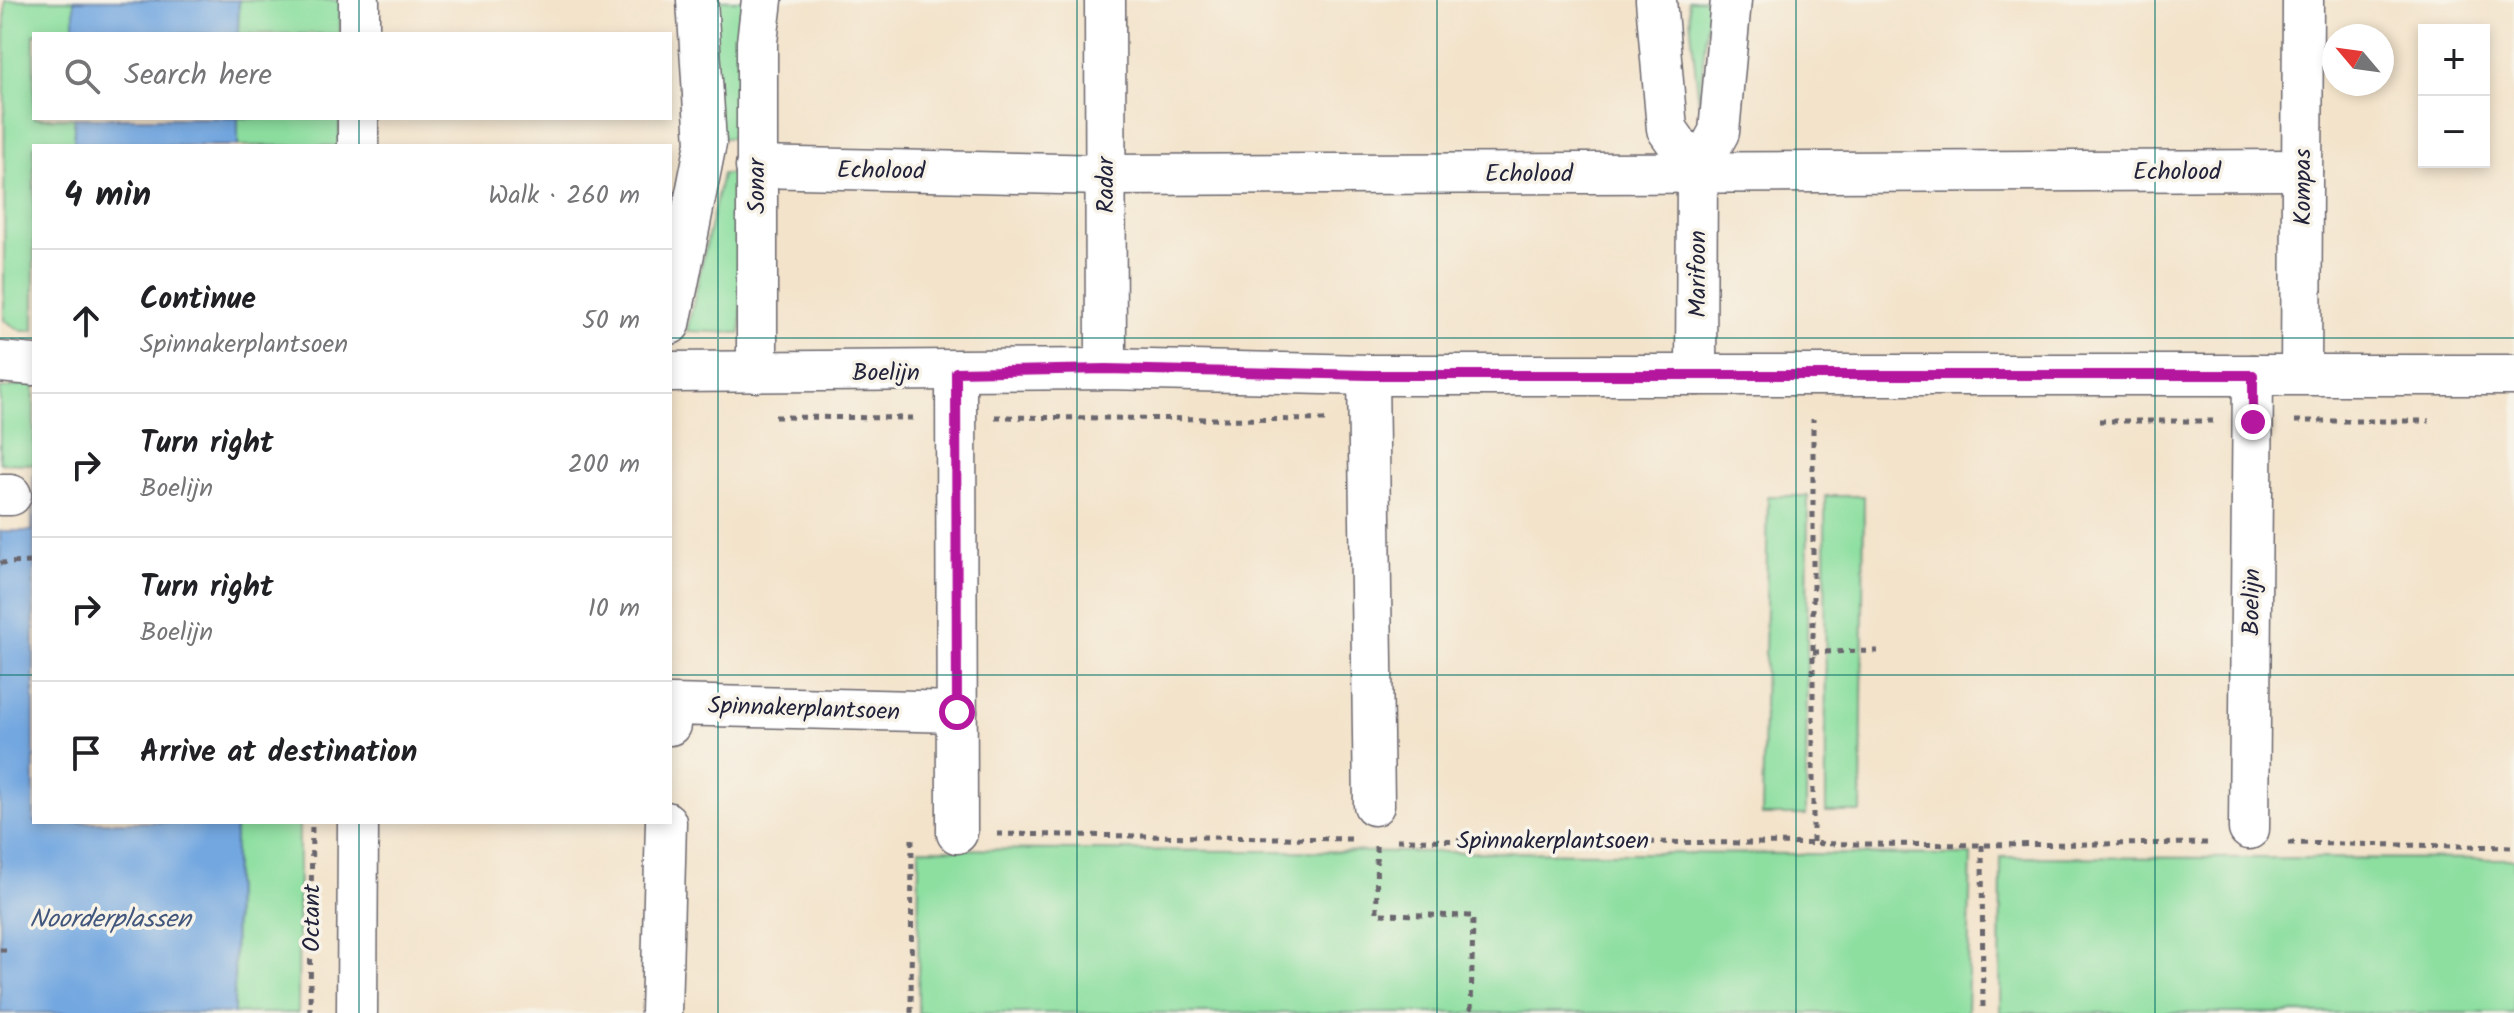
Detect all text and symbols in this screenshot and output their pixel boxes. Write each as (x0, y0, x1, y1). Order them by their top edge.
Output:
north arrow (2322, 24, 2394, 96)
map controls (2418, 24, 2490, 168)
button: + (2418, 24, 2490, 96)
search box (32, 32, 672, 120)
text: Search here (124, 52, 272, 100)
icon: search (60, 54, 104, 98)
button: − (2418, 96, 2490, 168)
street label: Kompas (2284, 148, 2323, 226)
street label: Echolood (837, 151, 926, 192)
street label: Echolood (2133, 153, 2222, 192)
street label: Radar (1087, 155, 1126, 213)
street label: Echolood (1485, 155, 1574, 194)
street label: Sonar (738, 156, 777, 214)
text: 4 min (64, 169, 151, 223)
text: Walk · 260 m (488, 175, 640, 217)
street label: Marifoon (1679, 230, 1718, 318)
text: Continue (140, 276, 256, 324)
icon: ahead (64, 299, 108, 343)
text: 50 m (582, 300, 640, 342)
text: Spinnakerplantsoen (140, 324, 348, 366)
street label: Boelijn (852, 354, 920, 393)
route end (2235, 404, 2271, 440)
text: Turn right (140, 420, 273, 468)
icon: right (64, 443, 108, 487)
text: 200 m (568, 444, 640, 486)
text: Boelijn (140, 468, 213, 510)
text: Turn right (140, 564, 273, 612)
street label: Boelijn (2232, 568, 2273, 636)
icon: right (64, 587, 108, 631)
text: 10 m (588, 588, 640, 630)
text: Boelijn (140, 612, 213, 654)
street label: Spinnakerplantsoen (707, 687, 901, 732)
route start (939, 694, 975, 730)
text: Arrive at destination (140, 729, 417, 777)
icon: arrive (64, 731, 108, 775)
street label: Spinnakerplantsoen (1457, 822, 1649, 861)
street label: Octant (293, 883, 332, 952)
water label: Noorderplassen (29, 899, 193, 941)

